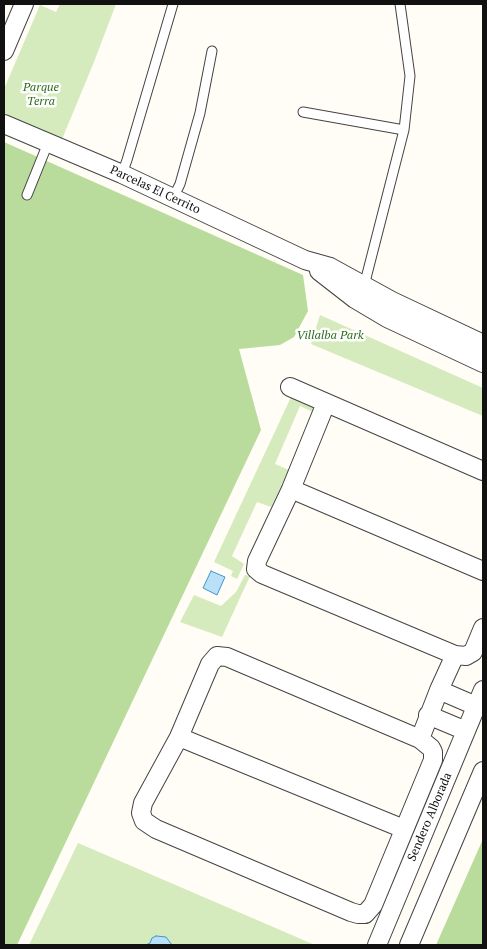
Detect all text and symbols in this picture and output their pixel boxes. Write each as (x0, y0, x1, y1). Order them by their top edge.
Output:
park label: Parque Terra (23, 81, 59, 109)
street label: Parcelas El Cerrito (108, 163, 202, 217)
park label: Villalba Park (296, 329, 364, 343)
street label: Sendero Alborada (405, 771, 455, 863)

